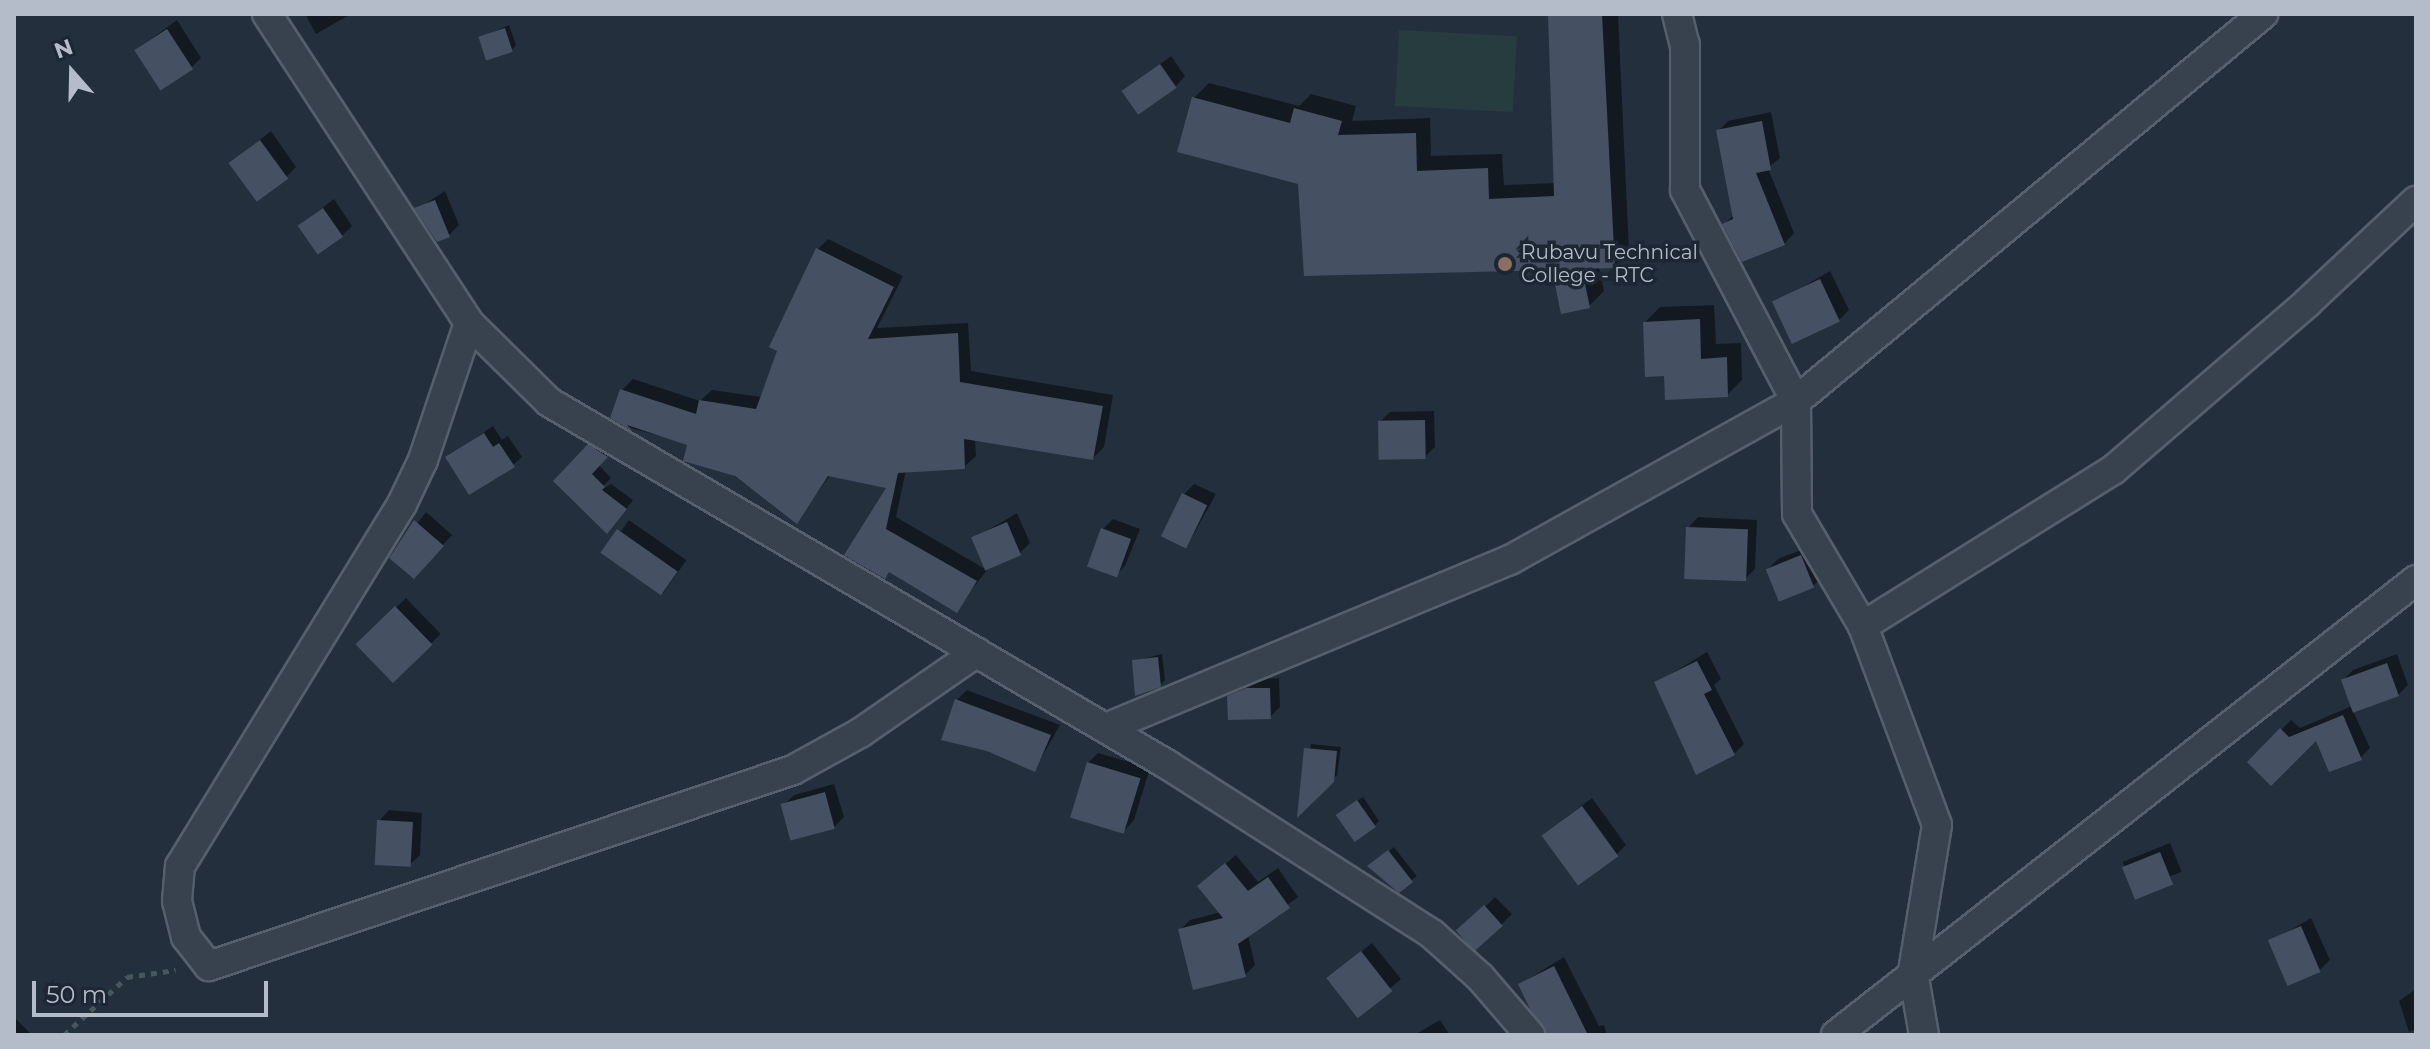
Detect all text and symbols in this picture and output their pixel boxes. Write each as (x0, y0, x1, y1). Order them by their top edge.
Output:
north arrow (32, 32, 112, 112)
text: N (51, 33, 77, 65)
place label: Rubavu Technical College - RTC (1521, 240, 1698, 287)
marker: Rubavu Technical College - RTC (1496, 255, 1514, 273)
scale bar (36, 965, 272, 1015)
text: 50 m (46, 980, 107, 1009)

